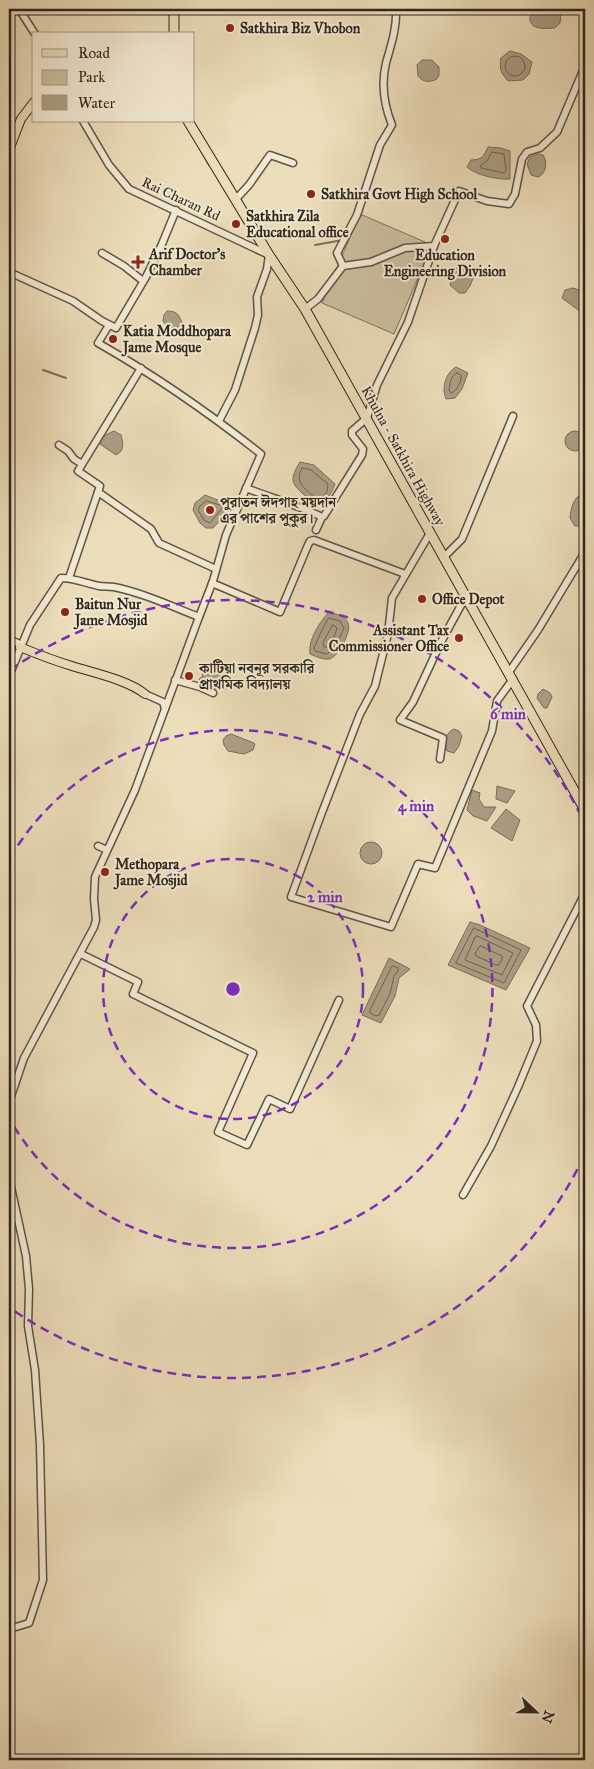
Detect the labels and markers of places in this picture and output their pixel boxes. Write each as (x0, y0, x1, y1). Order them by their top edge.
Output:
place label: Satkhira Biz Vhobon (240, 20, 361, 37)
marker: Satkhira Biz Vhobon (224, 22, 236, 34)
place label: Satkhira Govt High School (321, 186, 478, 204)
marker: Satkhira Govt High School (305, 188, 317, 200)
place label: Satkhira Zila Educational office (246, 208, 349, 241)
marker: Satkhira Zila Educational office (230, 218, 242, 230)
marker: Education Engineering Division (439, 233, 451, 245)
place label: Arif Doctor's Chamber (148, 246, 225, 279)
place label: Education Engineering Division (384, 247, 507, 281)
marker: Arif Doctor's Chamber (131, 255, 145, 269)
place label: Katia Moddhopara Jame Mosque (121, 323, 232, 357)
marker: Katia Moddhopara Jame Mosque (107, 333, 119, 345)
place label: পুরাতন ঈদগাহ ময়দান এর পাশের পুকুর। (220, 493, 337, 527)
marker: পুরাতন ঈদগাহ ময়দান এর পাশের পুকুর। (204, 504, 216, 516)
place label: Office Depot (432, 591, 505, 609)
marker: Office Depot (416, 593, 428, 605)
place label: Baitun Nur Jame Mosjid (73, 596, 149, 630)
marker: Baitun Nur Jame Mosjid (59, 606, 71, 618)
place label: Assistant Tax Commissioner Office (329, 622, 450, 655)
marker: Assistant Tax Commissioner Office (453, 632, 465, 644)
place label: কাটিয়া নবনূর সরকারি প্রাথমিক বিদ্যালয় (198, 659, 316, 693)
marker: কাটিয়া নবনূর সরকারি প্রাথমিক বিদ্যালয় (183, 670, 195, 682)
place label: Methopara Jame Mosjid (113, 856, 189, 890)
marker: Methopara Jame Mosjid (99, 866, 111, 878)
centre of rings (224, 980, 242, 998)

